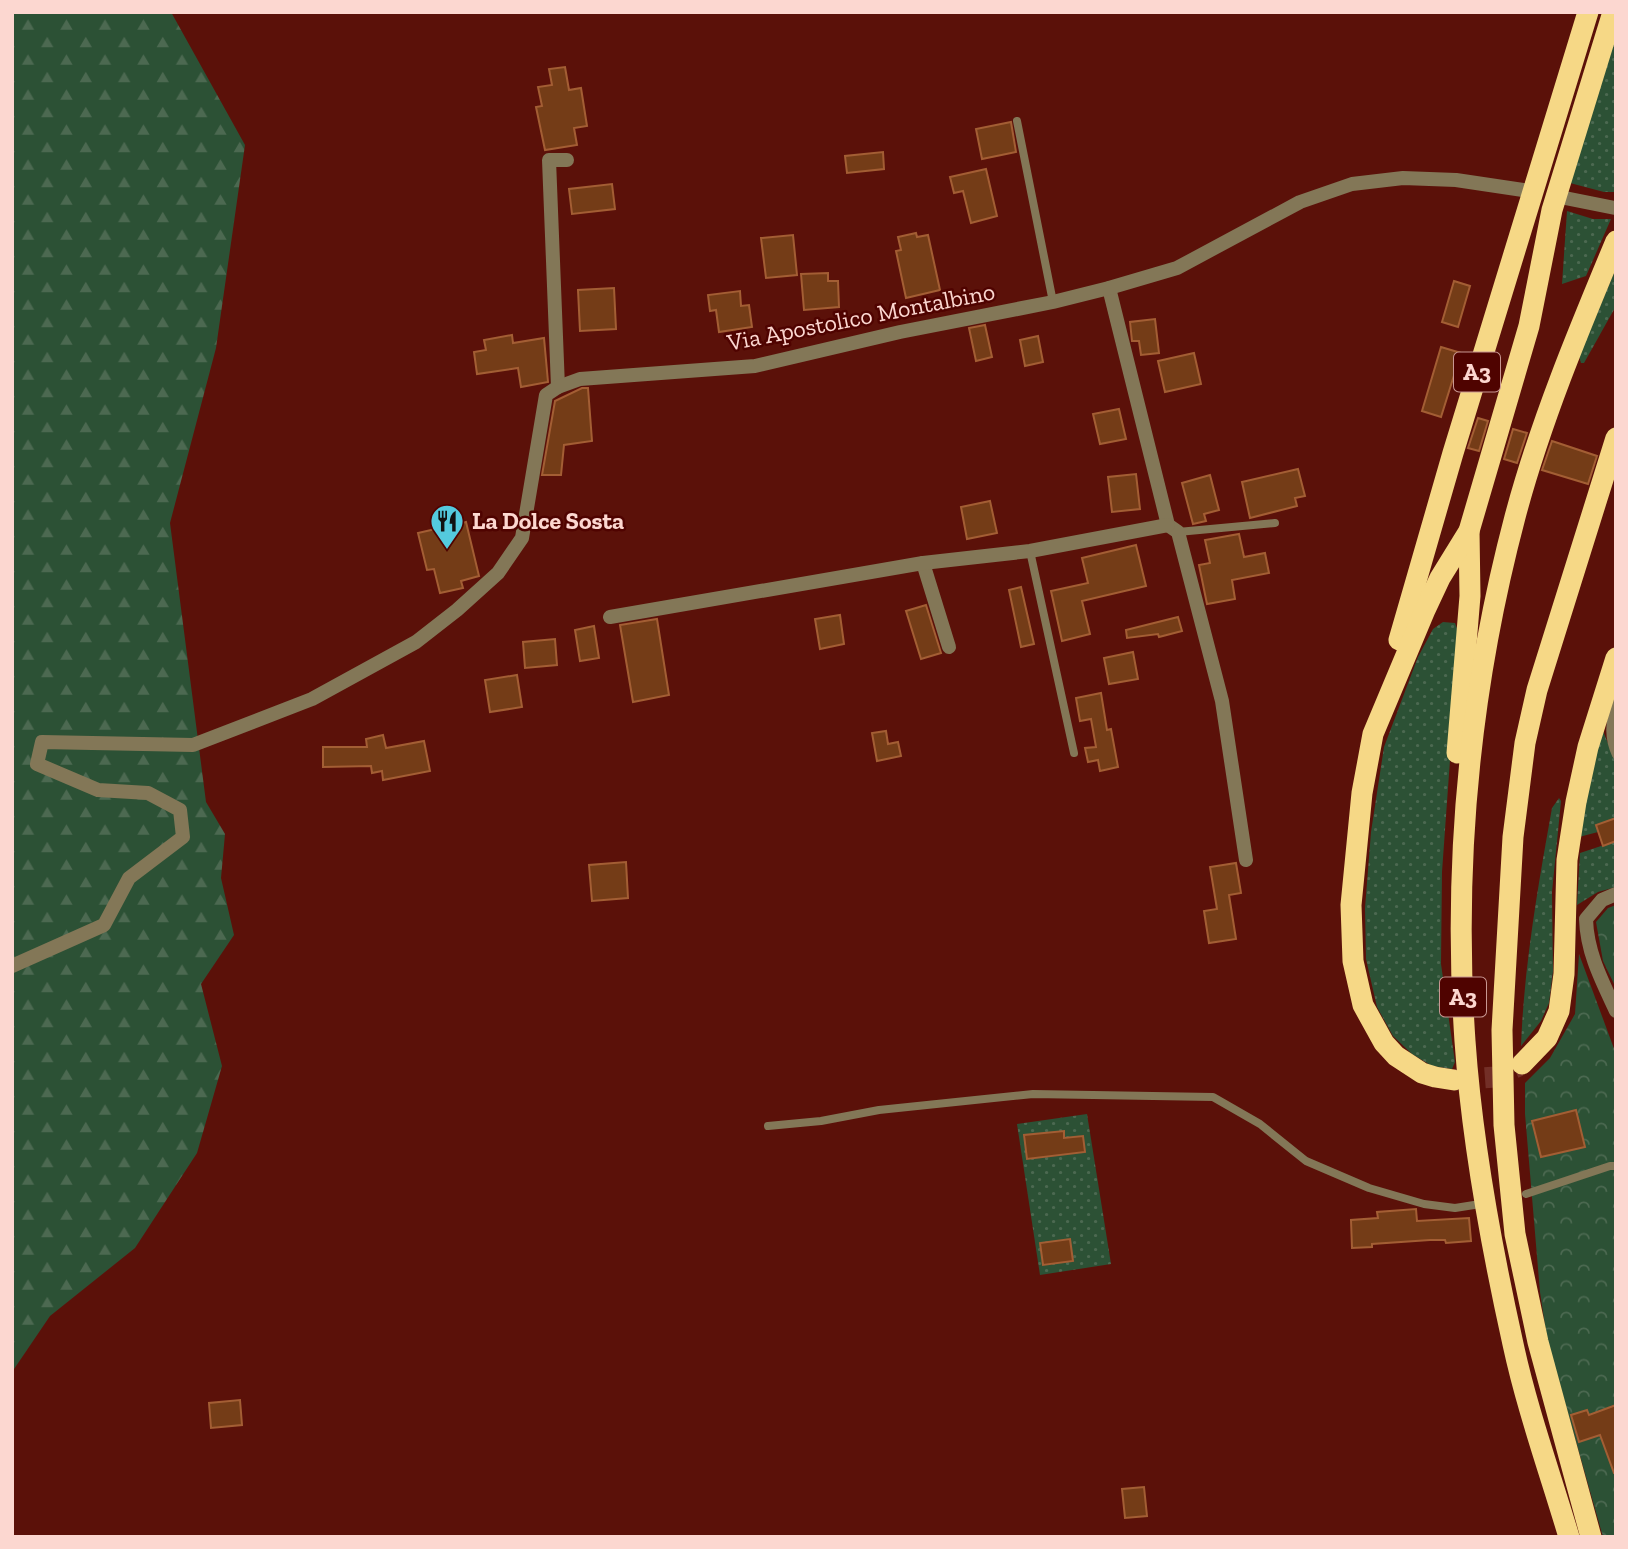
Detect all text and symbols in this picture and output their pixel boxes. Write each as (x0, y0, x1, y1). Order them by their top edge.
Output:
street label: Via Apostolico Montalbino (724, 276, 997, 357)
road number: A3 (1454, 352, 1500, 392)
restaurant icon: La Dolce Sosta (428, 502, 466, 551)
place label: La Dolce Sosta (472, 506, 624, 535)
road number: A3 (1440, 978, 1486, 1016)

